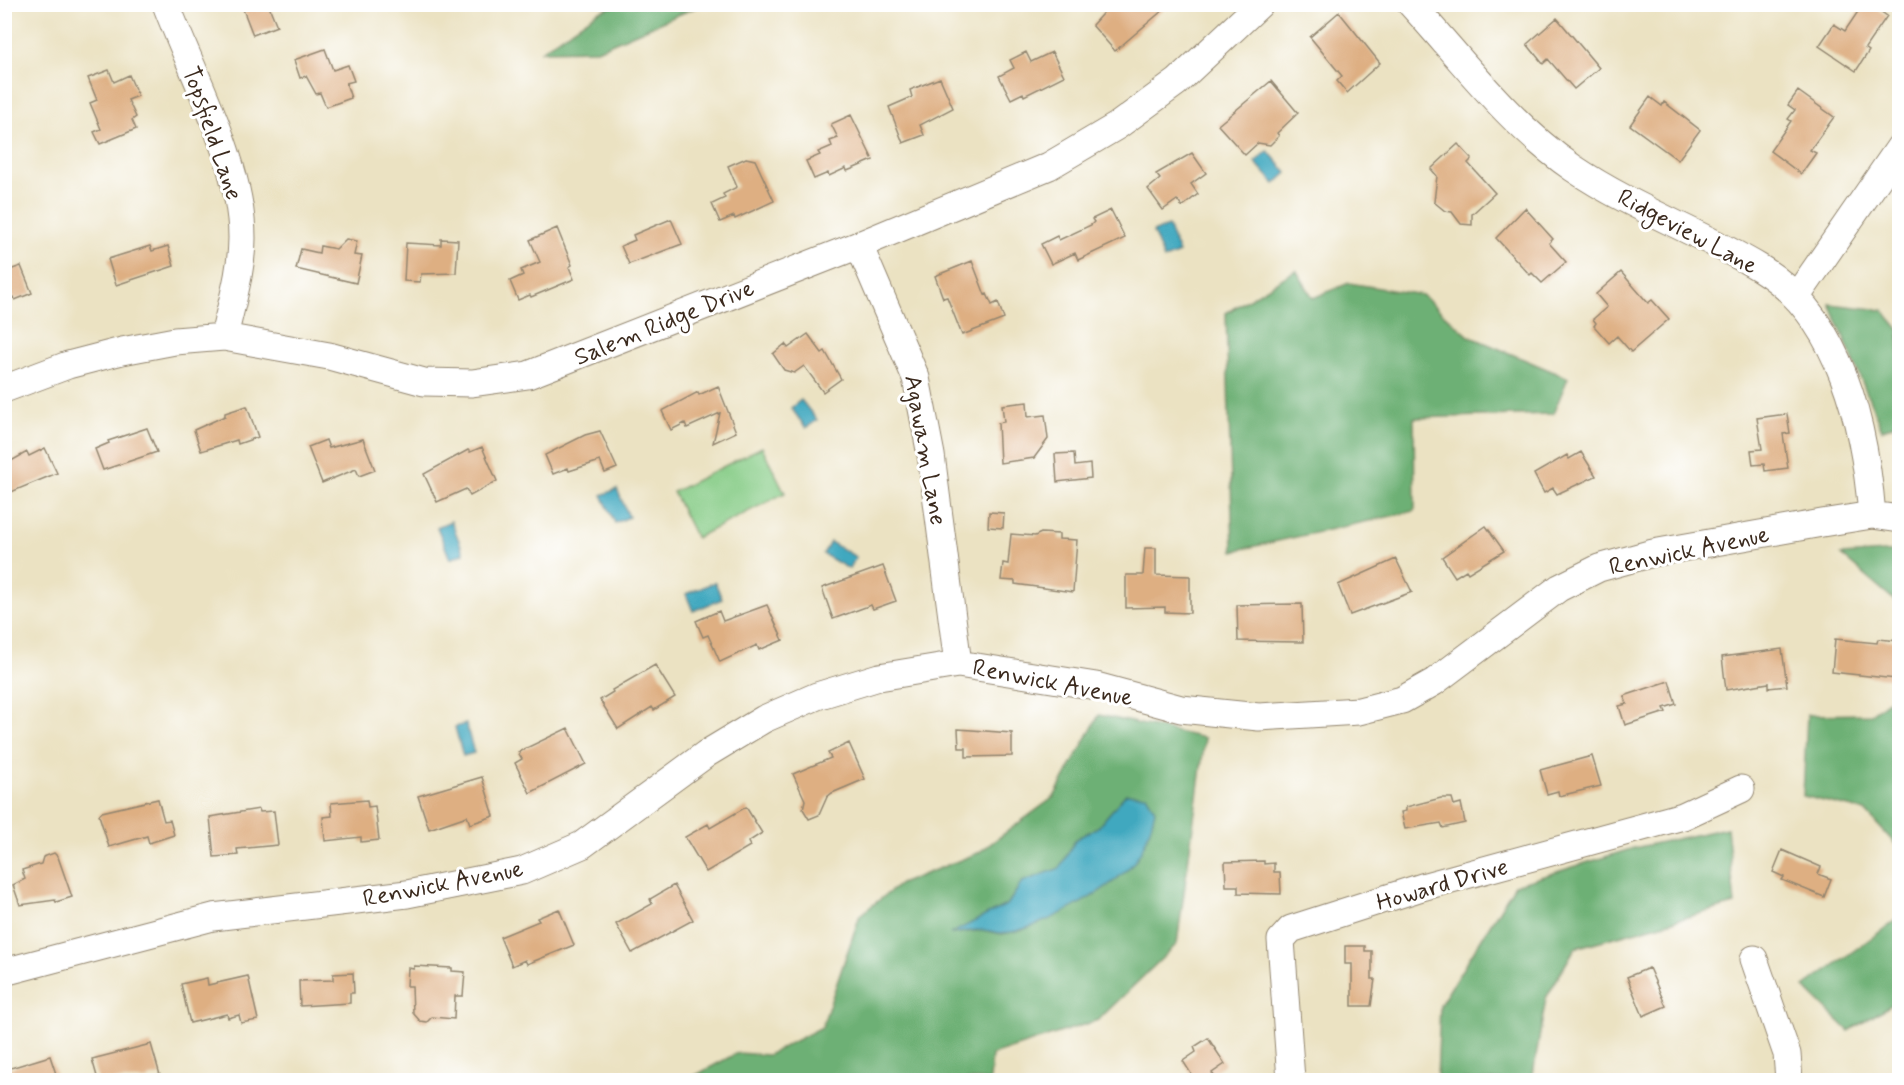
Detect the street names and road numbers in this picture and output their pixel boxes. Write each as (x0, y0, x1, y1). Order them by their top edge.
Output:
street label: Topsfield Lane (174, 63, 249, 204)
street label: Ridgeview Lane (1611, 182, 1763, 284)
street label: Salem Ridge Drive (570, 273, 760, 375)
street label: Agawam Lane (896, 373, 953, 528)
street label: Renwick Avenue (1606, 519, 1772, 584)
street label: Renwick Avenue (970, 653, 1136, 714)
street label: Howard Drive (1373, 852, 1512, 919)
street label: Renwick Avenue (360, 854, 526, 915)

